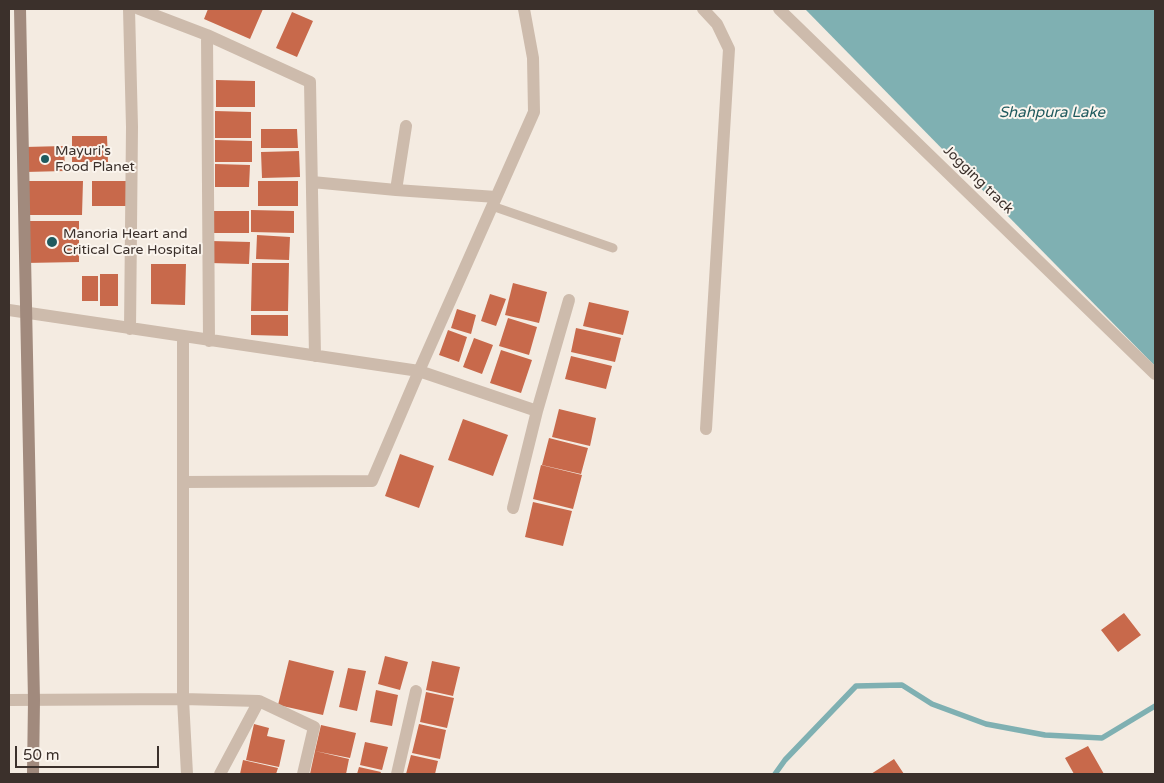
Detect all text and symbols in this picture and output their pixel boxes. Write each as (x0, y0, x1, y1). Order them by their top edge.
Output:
water label: Shahpura Lake (999, 104, 1105, 122)
street label: Jogging track (939, 142, 1017, 218)
place label: Mayuri's Food Planet (55, 143, 135, 176)
marker: Mayuri's Food Planet (39, 153, 51, 165)
place label: Manoria Heart and Critical Care Hospital (63, 226, 202, 258)
marker: Manoria Heart and Critical Care Hospital (45, 235, 59, 249)
scale bar (18, 736, 161, 768)
text: 50 m (23, 746, 60, 764)

